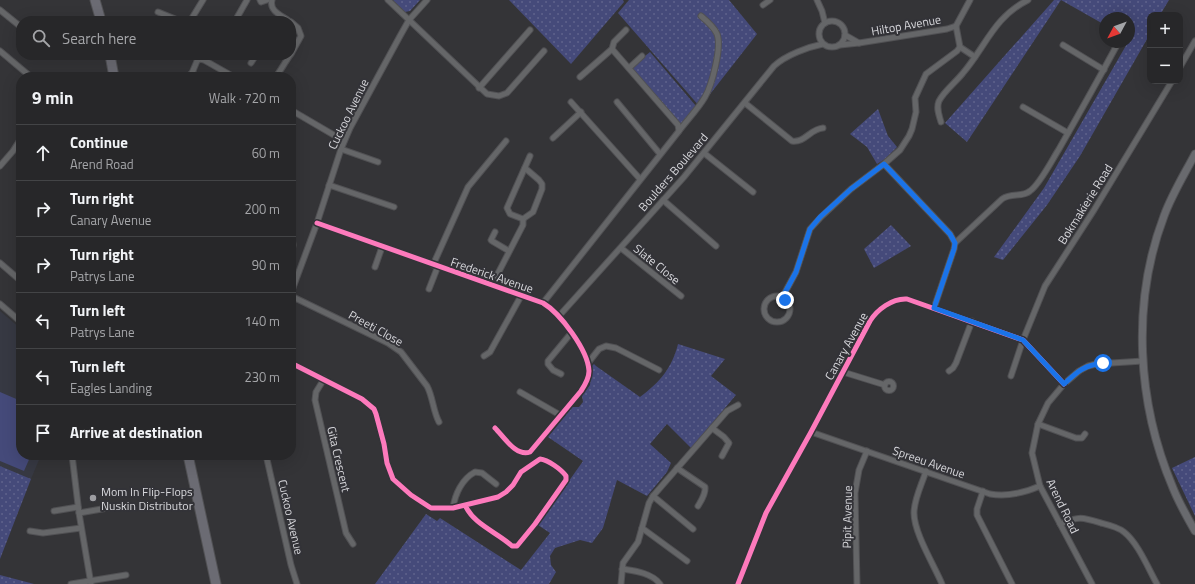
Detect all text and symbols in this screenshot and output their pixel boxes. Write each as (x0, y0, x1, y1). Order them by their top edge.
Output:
street label: Hiltop Avenue (870, 10, 942, 40)
north arrow (1099, 12, 1135, 48)
map controls (1147, 12, 1183, 84)
button: + (1147, 12, 1183, 48)
search box (16, 16, 296, 60)
icon: search (30, 27, 52, 49)
text: Search here (62, 27, 136, 50)
button: − (1147, 48, 1183, 84)
street label: Cuckoo Avenue (323, 75, 373, 153)
text: 9 min (32, 85, 73, 111)
text: Walk · 720 m (209, 88, 280, 108)
street label: Boulders Boulevard (634, 129, 712, 215)
text: Continue (70, 131, 128, 154)
icon: ahead (32, 142, 54, 164)
text: 60 m (252, 143, 280, 163)
text: Arend Road (70, 154, 134, 174)
street label: Bokmakierie Road (1053, 160, 1117, 248)
text: Turn right (70, 187, 134, 210)
icon: right (32, 198, 54, 220)
text: 200 m (244, 199, 280, 219)
text: Canary Avenue (70, 210, 151, 230)
street label: Slate Close (629, 239, 685, 289)
text: Turn right (70, 243, 134, 266)
street label: Frederick Avenue (448, 252, 536, 298)
icon: right (32, 254, 54, 276)
text: 90 m (252, 255, 280, 275)
text: Patrys Lane (70, 266, 135, 286)
route end (776, 291, 794, 309)
text: Turn left (70, 299, 125, 322)
street label: Preeti Close (345, 305, 407, 351)
street label: Canary Avenue (819, 309, 873, 383)
icon: left (32, 310, 54, 332)
text: 140 m (244, 311, 280, 331)
text: Patrys Lane (70, 322, 135, 342)
route start (1094, 354, 1112, 372)
text: Turn left (70, 355, 125, 378)
icon: left (32, 366, 54, 388)
text: 230 m (244, 367, 280, 387)
text: Eagles Landing (70, 378, 152, 398)
text: Arrive at destination (70, 421, 203, 444)
icon: arrive (32, 422, 54, 444)
street label: Gita Crescent (322, 424, 356, 494)
street label: Spreeu Avenue (890, 441, 968, 483)
street label: Arend Road (1042, 475, 1084, 537)
street label: Cuckoo Avenue (273, 478, 309, 556)
place label: Mom In Flip-Flops Nuskin Distributor (101, 482, 193, 515)
street label: Pipit Avenue (837, 485, 857, 549)
marker: Mom In Flip-Flops Nuskin Distributor (88, 493, 98, 503)

